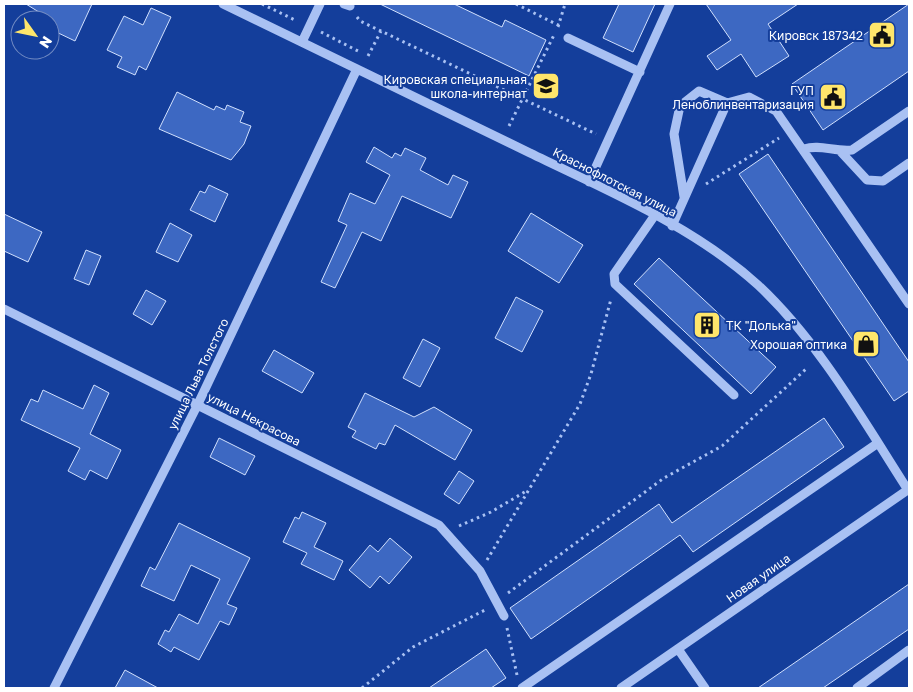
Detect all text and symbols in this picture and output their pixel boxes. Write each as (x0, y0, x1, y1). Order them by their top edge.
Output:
north arrow (10, 10, 60, 60)
public building icon: Кировск 187342 (867, 20, 897, 50)
place label: Кировск 187342 (769, 28, 863, 43)
text: N (36, 33, 56, 51)
school or university icon: Кировская специальная школа-интернат (531, 71, 561, 101)
place label: Кировская специальная школа-интернат (383, 72, 527, 101)
public building icon: ГУП Леноблинвентаризация (818, 82, 848, 112)
place label: ГУП Леноблинвентаризация (672, 83, 814, 112)
street label: Краснофлотская улица (550, 144, 680, 220)
building icon: ТК "Долька" (692, 310, 722, 340)
street label: улица Льва Толстого (164, 316, 232, 432)
place label: ТК "Долька" (726, 318, 796, 333)
shop icon: Хорошая оптика (851, 329, 881, 359)
place label: Хорошая оптика (750, 337, 847, 352)
street label: улица Некрасова (205, 389, 303, 449)
street label: Новая улица (723, 550, 793, 606)

